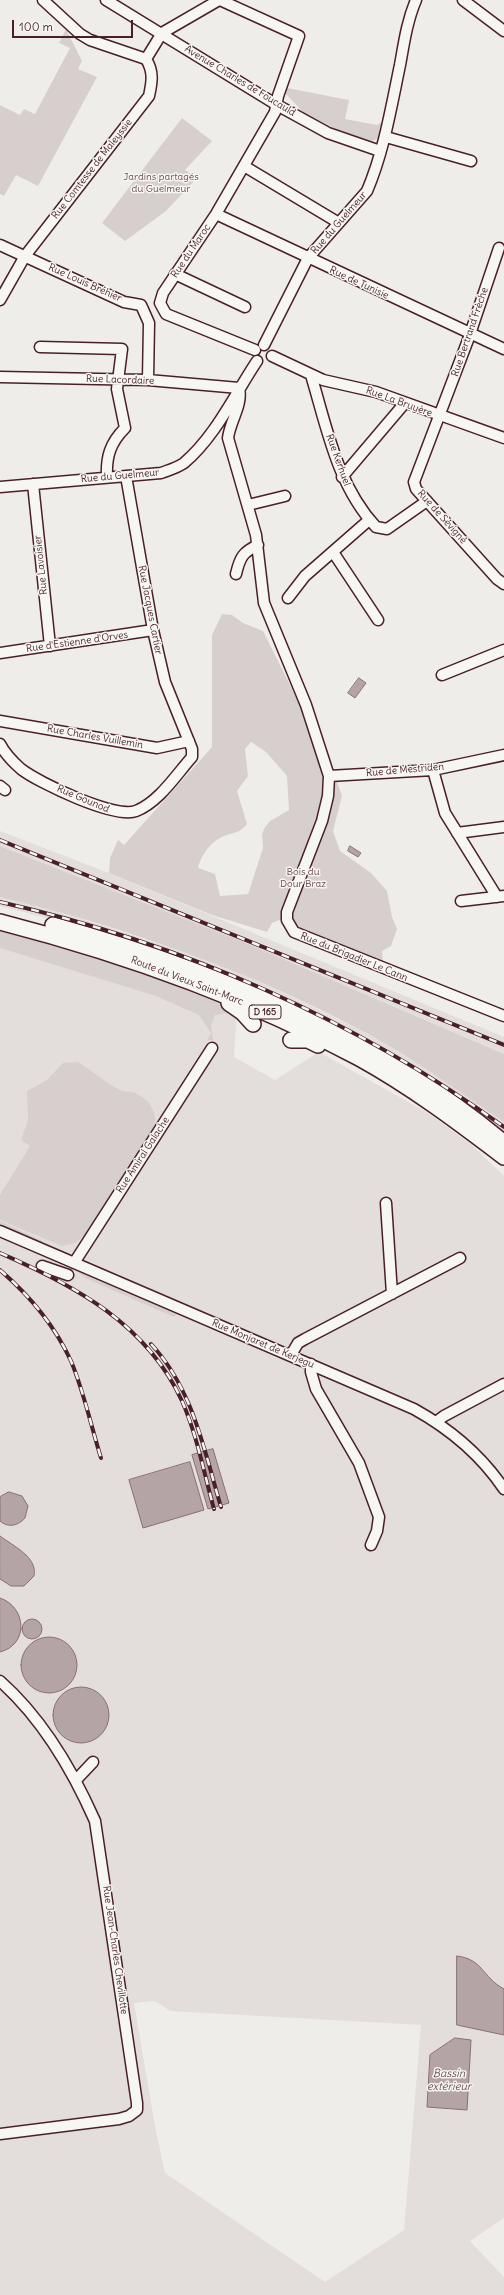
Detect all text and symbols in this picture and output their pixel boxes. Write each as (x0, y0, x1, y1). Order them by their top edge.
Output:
scale bar (14, 12, 135, 38)
text: 100 m (19, 19, 53, 34)
street label: Avenue Charles de Foucauld (182, 43, 298, 119)
street label: Rue Comtesse de Maleyssie (49, 117, 135, 221)
park label: Jardins partagés du Guelmeur (123, 171, 199, 194)
street label: Rue du Guelmeur (309, 189, 369, 257)
street label: Rue du Maroc (169, 222, 213, 280)
street label: Rue Louis Bréhier (46, 261, 124, 305)
street label: Rue de Tunisie (327, 264, 391, 302)
street label: Rue Bertrand Frèche (449, 286, 491, 378)
street label: Rue Lacordaire (86, 373, 154, 387)
street label: Rue La Bruyère (364, 384, 434, 420)
street label: Rue Kerhuel (323, 432, 353, 488)
street label: Rue du Guelmeur (80, 467, 160, 485)
street label: Rue de Sévigné (415, 488, 469, 546)
street label: Rue Lavoisier (32, 535, 50, 595)
street label: Rue Jacques Cartier (135, 564, 165, 656)
street label: Rue d'Estienne d'Orves (25, 629, 129, 655)
street label: Rue Charles Vuillemin (46, 723, 144, 751)
street label: Rue de Mestriden (366, 761, 444, 779)
street label: Rue Gounod (55, 783, 111, 815)
park label: Bois du Dour Braz (280, 866, 326, 890)
street label: Rue du Brigadier Le Cann (299, 930, 409, 984)
street label: Route du Vieux Saint-Marc (129, 954, 245, 1008)
road number: D 165 (249, 1005, 281, 1019)
street label: Rue Amiral Galache (114, 1115, 172, 1195)
street label: Rue Monjaret de Kerjegu (210, 1317, 316, 1371)
street label: Rue Jean-Charles Chevillotte (100, 1885, 130, 2015)
water label: Bassin extérieur (427, 2067, 471, 2093)

